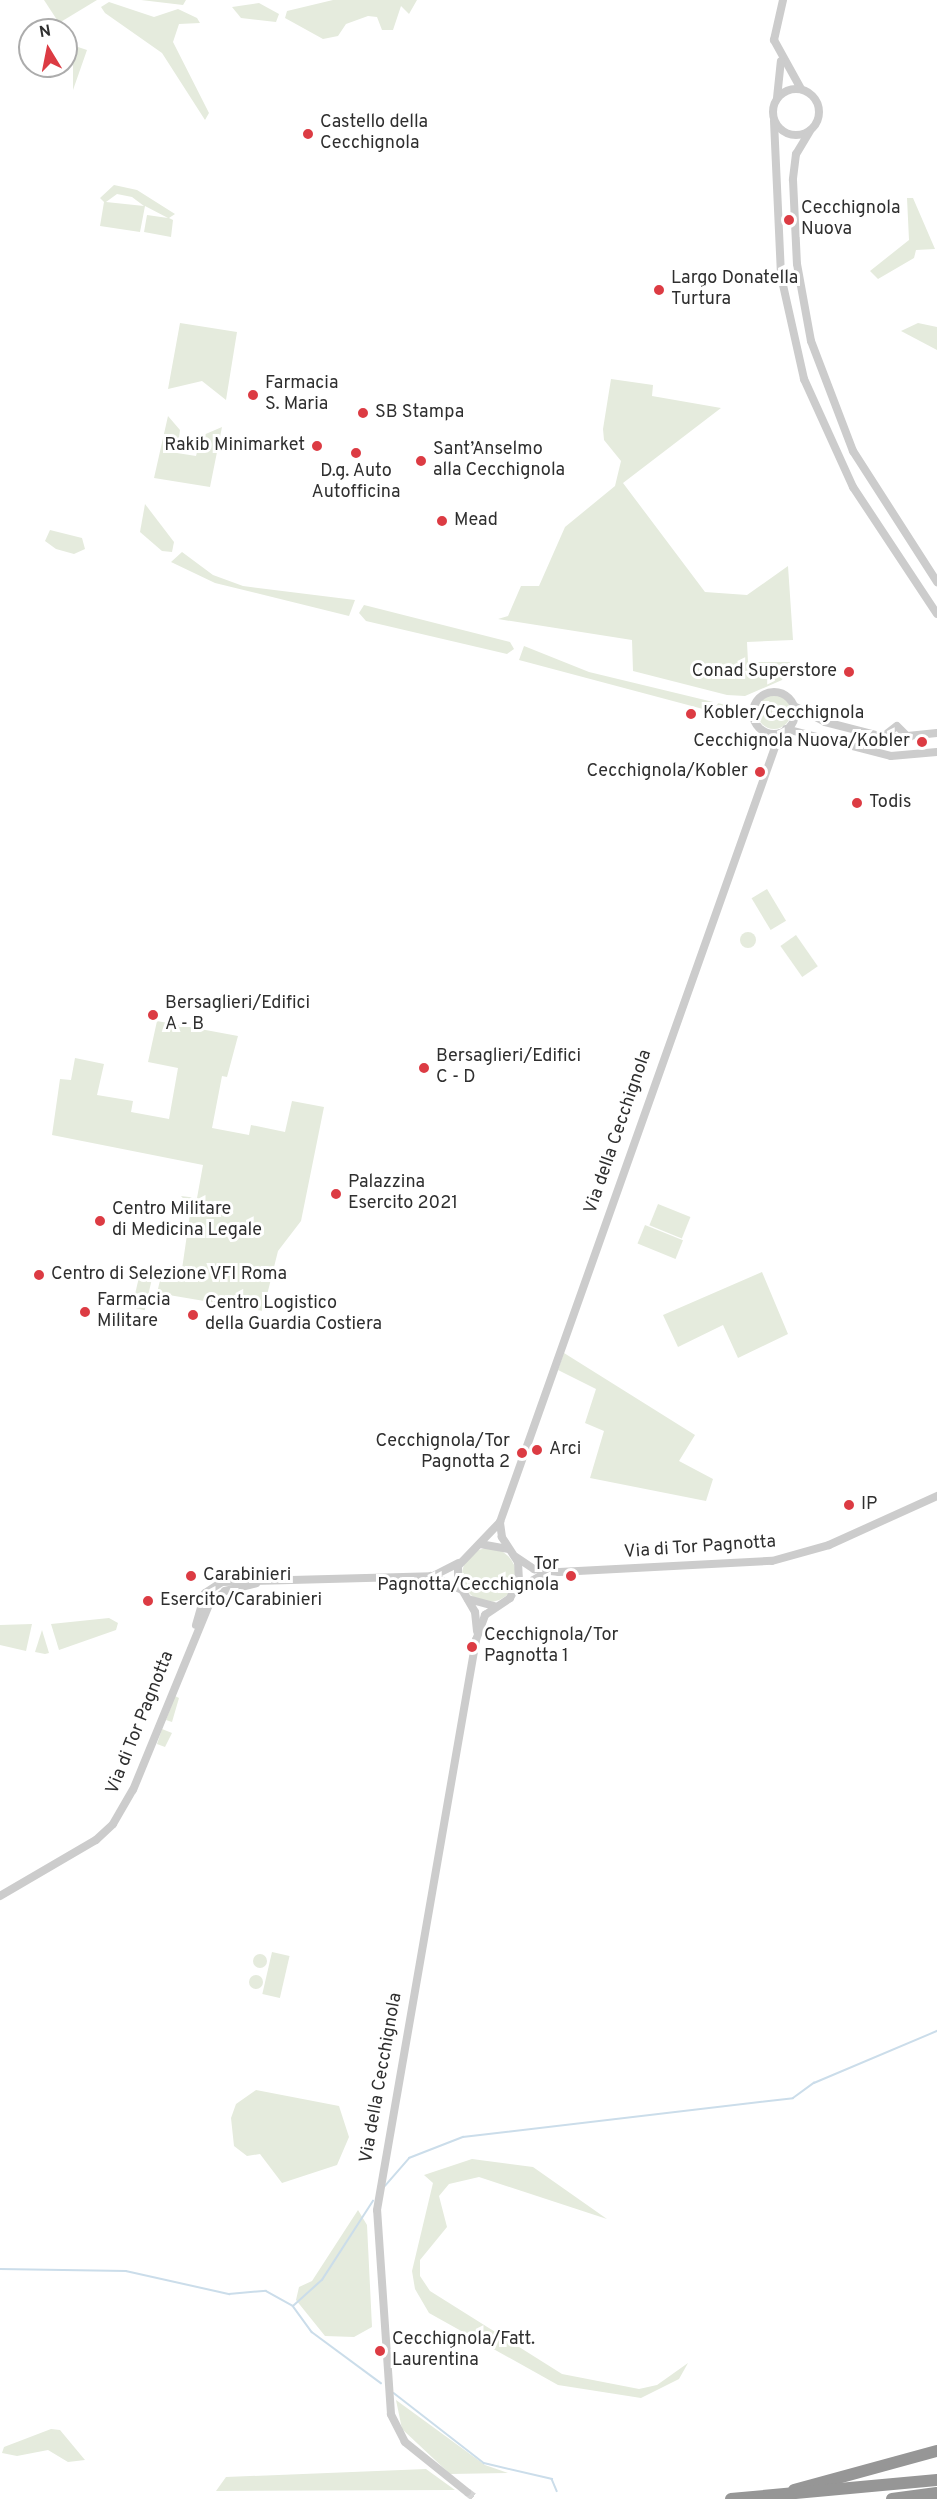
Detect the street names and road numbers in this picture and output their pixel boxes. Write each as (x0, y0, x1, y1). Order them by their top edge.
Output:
street label: Via della Cecchignola (581, 1047, 657, 1217)
street label: Via di Tor Pagnotta (623, 1532, 777, 1564)
street label: Via di Tor Pagnotta (102, 1648, 180, 1798)
street label: Via della Cecchignola (356, 1991, 408, 2165)

